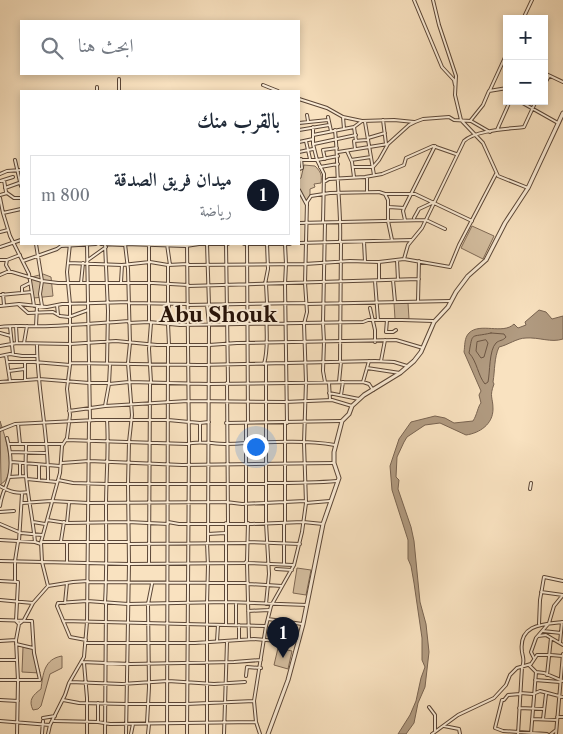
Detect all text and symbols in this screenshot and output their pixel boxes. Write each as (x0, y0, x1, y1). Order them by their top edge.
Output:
map controls (503, 15, 548, 105)
button: + (503, 15, 548, 60)
search box (20, 20, 300, 75)
icon: search (38, 34, 66, 62)
text: ابحث هنا (78, 34, 134, 57)
button: − (503, 60, 548, 105)
text: بالقرب منك (197, 108, 280, 133)
text: ميدان فريق الصدقة (114, 168, 232, 191)
text: 800 m (41, 185, 90, 205)
text: 1 (259, 185, 267, 205)
text: رياضة (200, 200, 232, 220)
district label: Abu Shouk (158, 302, 278, 327)
your location (243, 434, 269, 460)
pin: 1 (267, 617, 299, 658)

